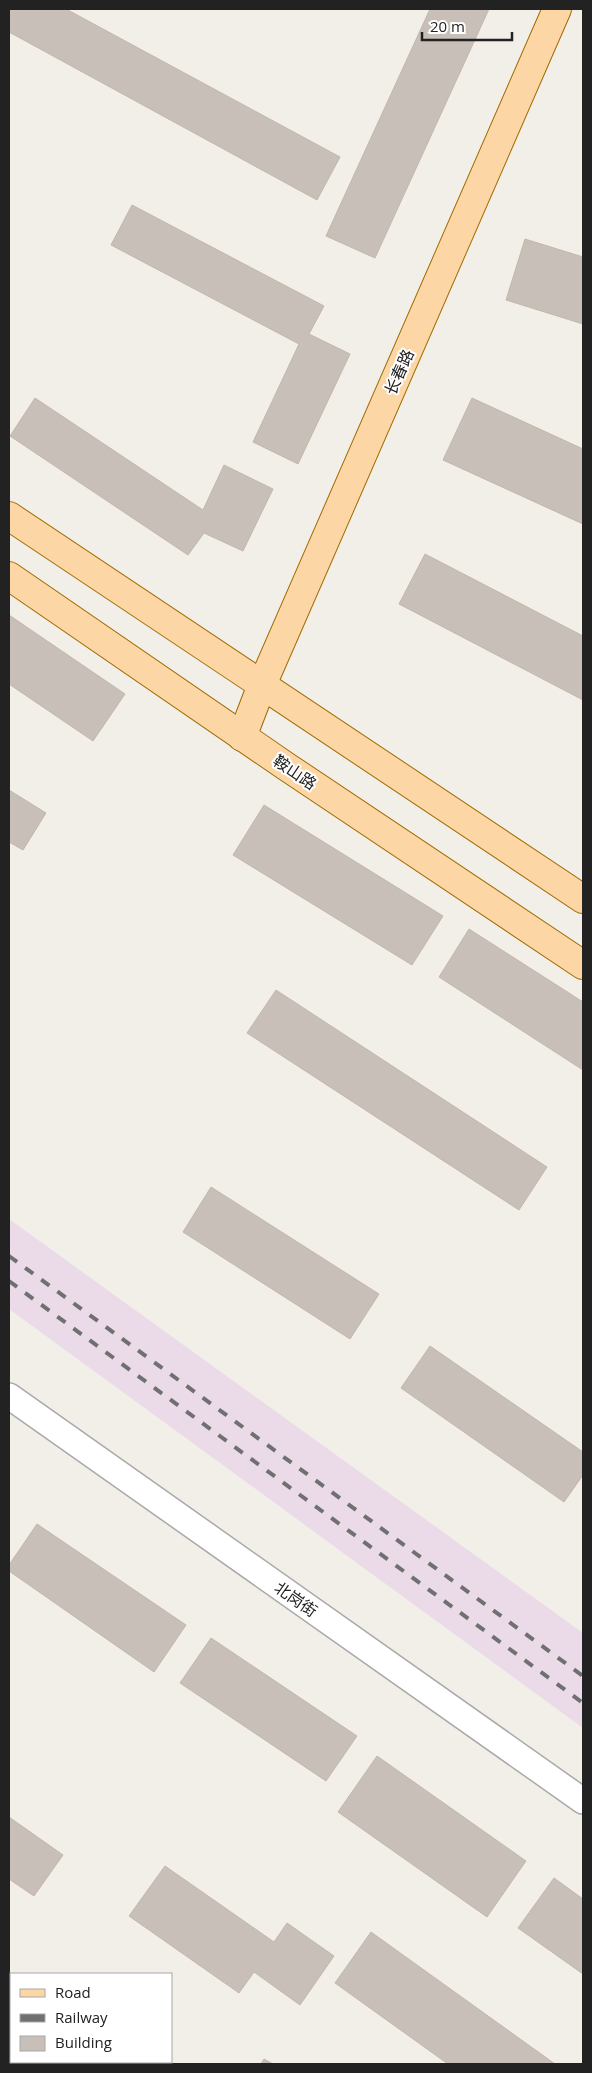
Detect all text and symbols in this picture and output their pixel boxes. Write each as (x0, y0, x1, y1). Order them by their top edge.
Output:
scale bar (422, 10, 512, 42)
text: 20 m (430, 16, 465, 36)
street label: 长春路 (379, 346, 419, 398)
street label: 鞍山路 (269, 749, 321, 795)
street label: 北岗街 (270, 1576, 322, 1622)
legend (10, 1973, 172, 2063)
text: Road (55, 1982, 91, 2002)
text: Railway (55, 2007, 108, 2027)
text: Building (55, 2032, 112, 2052)

